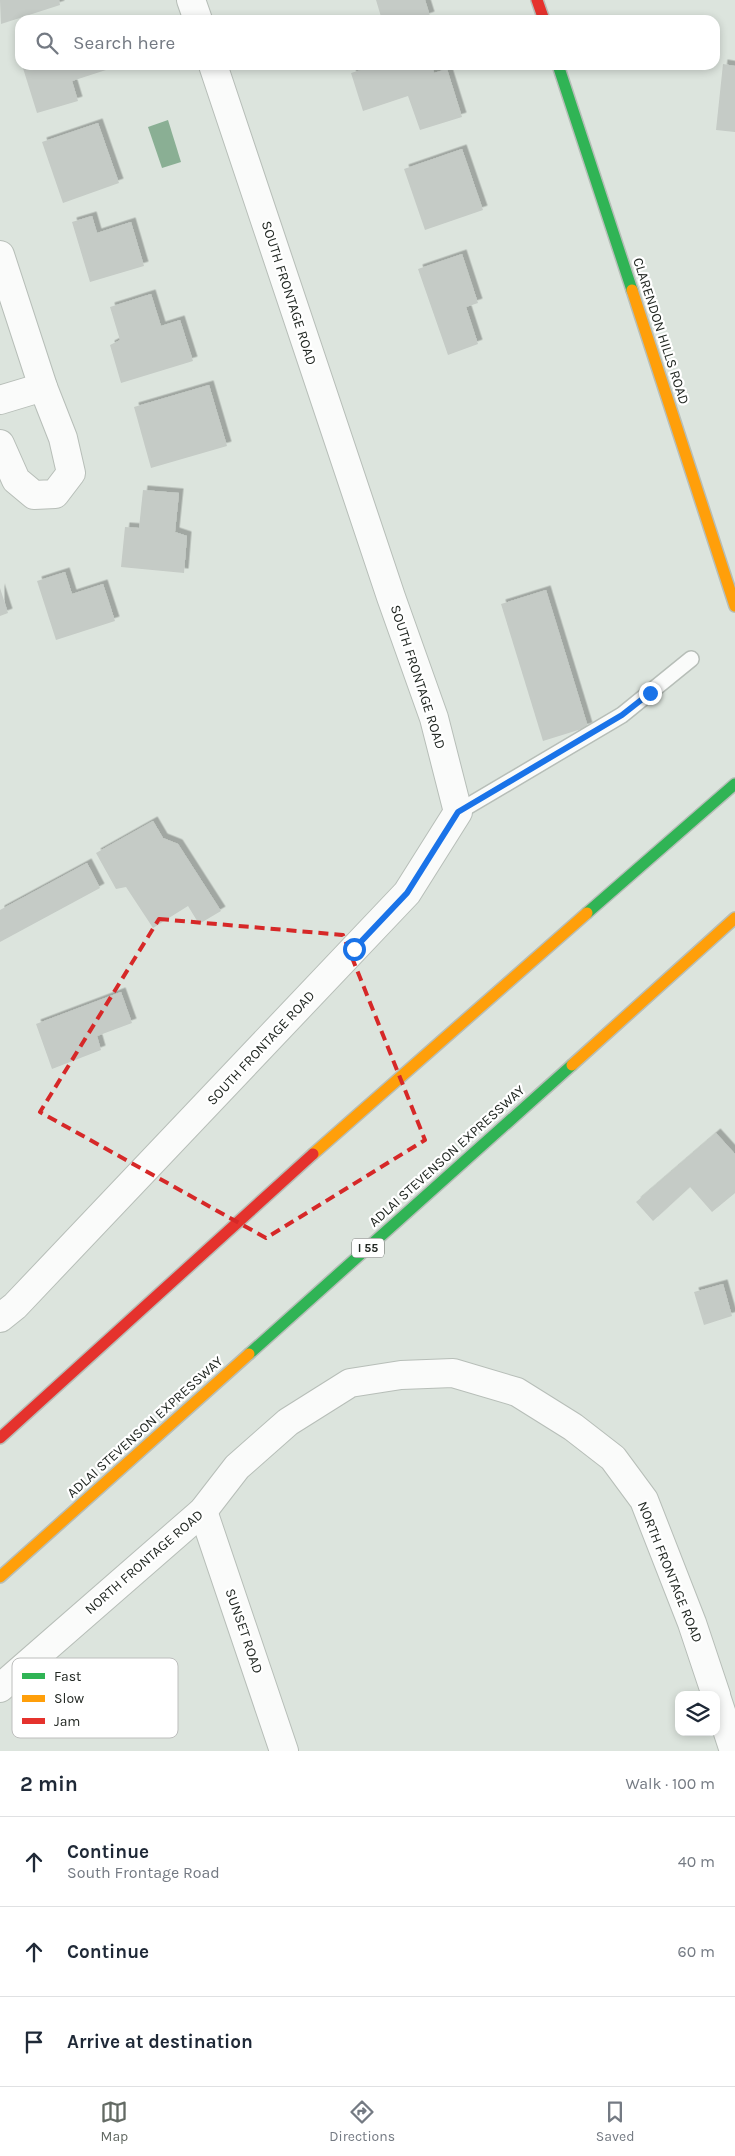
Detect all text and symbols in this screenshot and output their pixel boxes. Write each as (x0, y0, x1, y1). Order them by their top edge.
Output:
search box (15, 15, 720, 70)
icon: search (33, 29, 61, 57)
text: Search here (73, 32, 175, 54)
street label: SOUTH FRONTAGE ROAD (258, 219, 320, 367)
street label: CLARENDON HILLS ROAD (629, 255, 693, 407)
street label: SOUTH FRONTAGE ROAD (387, 603, 449, 751)
route end (639, 682, 662, 705)
route start (343, 938, 366, 961)
street label: SOUTH FRONTAGE ROAD (203, 987, 319, 1109)
street label: ADLAI STEVENSON EXPRESSWAY (366, 1081, 529, 1230)
road number: I 55 (352, 1238, 384, 1258)
street label: ADLAI STEVENSON EXPRESSWAY (64, 1352, 227, 1501)
street label: NORTH FRONTAGE ROAD (634, 1499, 706, 1645)
street label: NORTH FRONTAGE ROAD (81, 1506, 207, 1618)
street label: SUNSET ROAD (222, 1586, 266, 1676)
legend (12, 1658, 178, 1738)
text: Fast (54, 1668, 81, 1685)
text: Slow (54, 1690, 84, 1707)
map controls (675, 1691, 720, 1736)
button: layers (675, 1691, 720, 1736)
text: Jam (54, 1713, 80, 1730)
text: 2 min (20, 1772, 78, 1796)
text: Walk · 100 m (625, 1774, 715, 1793)
text: Continue (67, 1841, 149, 1863)
icon: ahead (20, 1848, 48, 1876)
text: 40 m (678, 1852, 715, 1871)
text: South Frontage Road (67, 1863, 220, 1882)
icon: ahead (20, 1938, 48, 1966)
text: Continue (67, 1941, 149, 1963)
text: 60 m (678, 1942, 715, 1961)
icon: arrive (20, 2028, 48, 2056)
text: Arrive at destination (67, 2031, 253, 2053)
tab: Map (100, 2098, 128, 2145)
tab: Directions (329, 2098, 395, 2145)
tab: Saved (596, 2098, 635, 2145)

